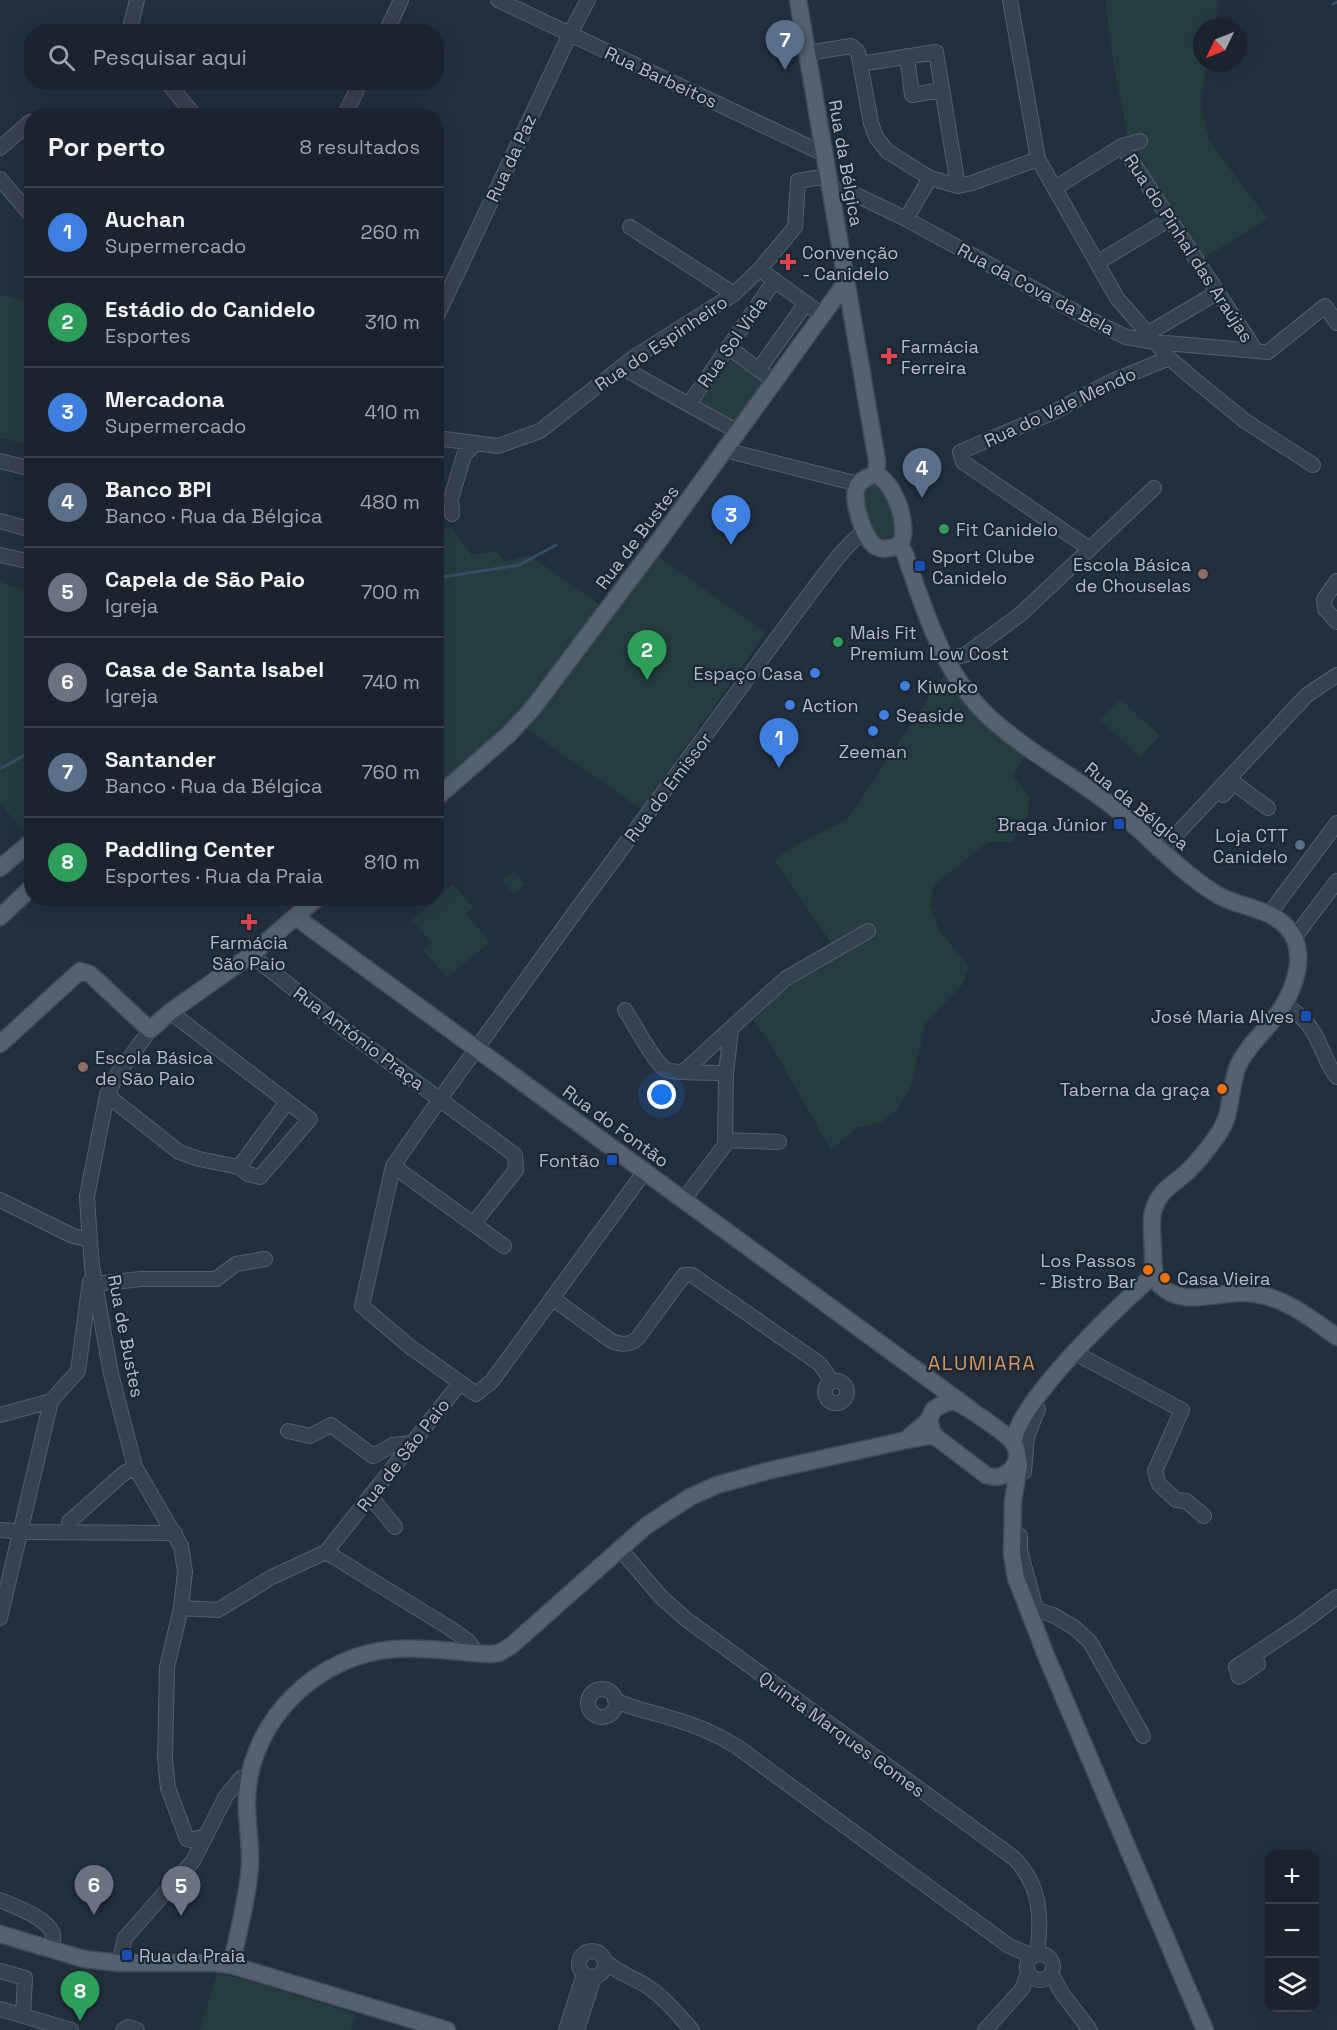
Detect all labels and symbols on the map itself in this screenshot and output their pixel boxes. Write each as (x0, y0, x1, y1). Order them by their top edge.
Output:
north arrow (1193, 18, 1247, 72)
pin: 7 (766, 20, 804, 70)
street label: Rua Barbeitos (601, 41, 721, 113)
street label: Rua da Bélgica (824, 98, 868, 228)
street label: Rua da Paz (481, 110, 541, 206)
street label: Rua do Pinhal das Araújas (1119, 149, 1259, 347)
street label: Rua da Cova da Bela (954, 238, 1118, 340)
place label: Convenção - Canidelo (802, 241, 898, 285)
marker: Convenção - Canidelo (779, 253, 797, 271)
street label: Rua do Espinheiro (590, 290, 732, 396)
street label: Rua Sol Vida (692, 292, 772, 392)
place label: Farmácia Ferreira (901, 335, 979, 379)
marker: Farmácia Ferreira (882, 349, 896, 363)
street label: Rua do Vale Mendo (980, 362, 1140, 452)
pin: 4 (902, 448, 942, 498)
street label: Rua de Bustes (590, 480, 684, 594)
pin: 3 (712, 496, 750, 545)
place label: Fit Canidelo (956, 518, 1058, 541)
marker: Fit Canidelo (937, 522, 951, 536)
place label: Sport Clube Canidelo (932, 545, 1035, 589)
place label: Escola Básica de Chouselas (1073, 553, 1191, 597)
marker: Sport Clube Canidelo (913, 559, 927, 573)
marker: Escola Básica de Chouselas (1196, 567, 1210, 581)
place label: Mais Fit Premium Low Cost (850, 621, 1009, 665)
pin: 2 (628, 630, 666, 680)
marker: Mais Fit Premium Low Cost (831, 635, 845, 649)
place label: Espaço Casa (694, 662, 803, 685)
marker: Espaço Casa (808, 666, 822, 680)
place label: Kiwoko (917, 675, 978, 698)
marker: Kiwoko (898, 679, 912, 693)
place label: Action (802, 694, 859, 717)
marker: Action (783, 698, 797, 712)
place label: Seaside (896, 704, 964, 727)
marker: Seaside (877, 708, 891, 722)
pin: 1 (760, 718, 798, 768)
marker: Zeeman (866, 724, 880, 738)
street label: Rua do Emissor (619, 727, 717, 846)
place label: Zeeman (839, 740, 907, 763)
street label: Rua da Bélgica (1080, 757, 1194, 855)
place label: Braga Júnior (997, 813, 1107, 836)
marker: Braga Júnior (1112, 817, 1126, 831)
place label: Loja CTT Canidelo (1213, 824, 1288, 868)
marker: Loja CTT Canidelo (1293, 838, 1307, 852)
marker: Farmácia São Paio (242, 915, 256, 929)
place label: Farmácia São Paio (210, 931, 288, 975)
street label: Rua António Praça (289, 981, 429, 1095)
place label: José Maria Alves (1151, 1005, 1294, 1028)
marker: José Maria Alves (1299, 1009, 1313, 1023)
place label: Escola Básica de São Paio (95, 1046, 213, 1090)
marker: Escola Básica de São Paio (76, 1060, 90, 1074)
place label: Taberna da graça (1060, 1078, 1210, 1101)
street label: Rua do Fontão (559, 1080, 673, 1172)
your location (647, 1080, 676, 1109)
marker: Taberna da graça (1215, 1082, 1229, 1096)
place label: Fontão (539, 1149, 600, 1171)
marker: Fontão (605, 1153, 619, 1167)
place label: Los Passos - Bistro Bar (1039, 1249, 1136, 1293)
marker: Los Passos - Bistro Bar (1141, 1263, 1155, 1277)
place label: Casa Vieira (1177, 1267, 1270, 1290)
marker: Casa Vieira (1158, 1271, 1172, 1285)
street label: Rua de Bustes (103, 1273, 149, 1399)
district label: ALUMIARA (928, 1350, 1036, 1376)
street label: Rua de São Paio (352, 1394, 454, 1516)
street label: Quinta Marques Gomes (754, 1666, 930, 1802)
pin: 6 (74, 1866, 113, 1915)
pin: 5 (162, 1866, 201, 1916)
place label: Rua da Praia (139, 1944, 245, 1967)
marker: Rua da Praia (120, 1948, 134, 1962)
pin: 8 (60, 1972, 100, 2021)

